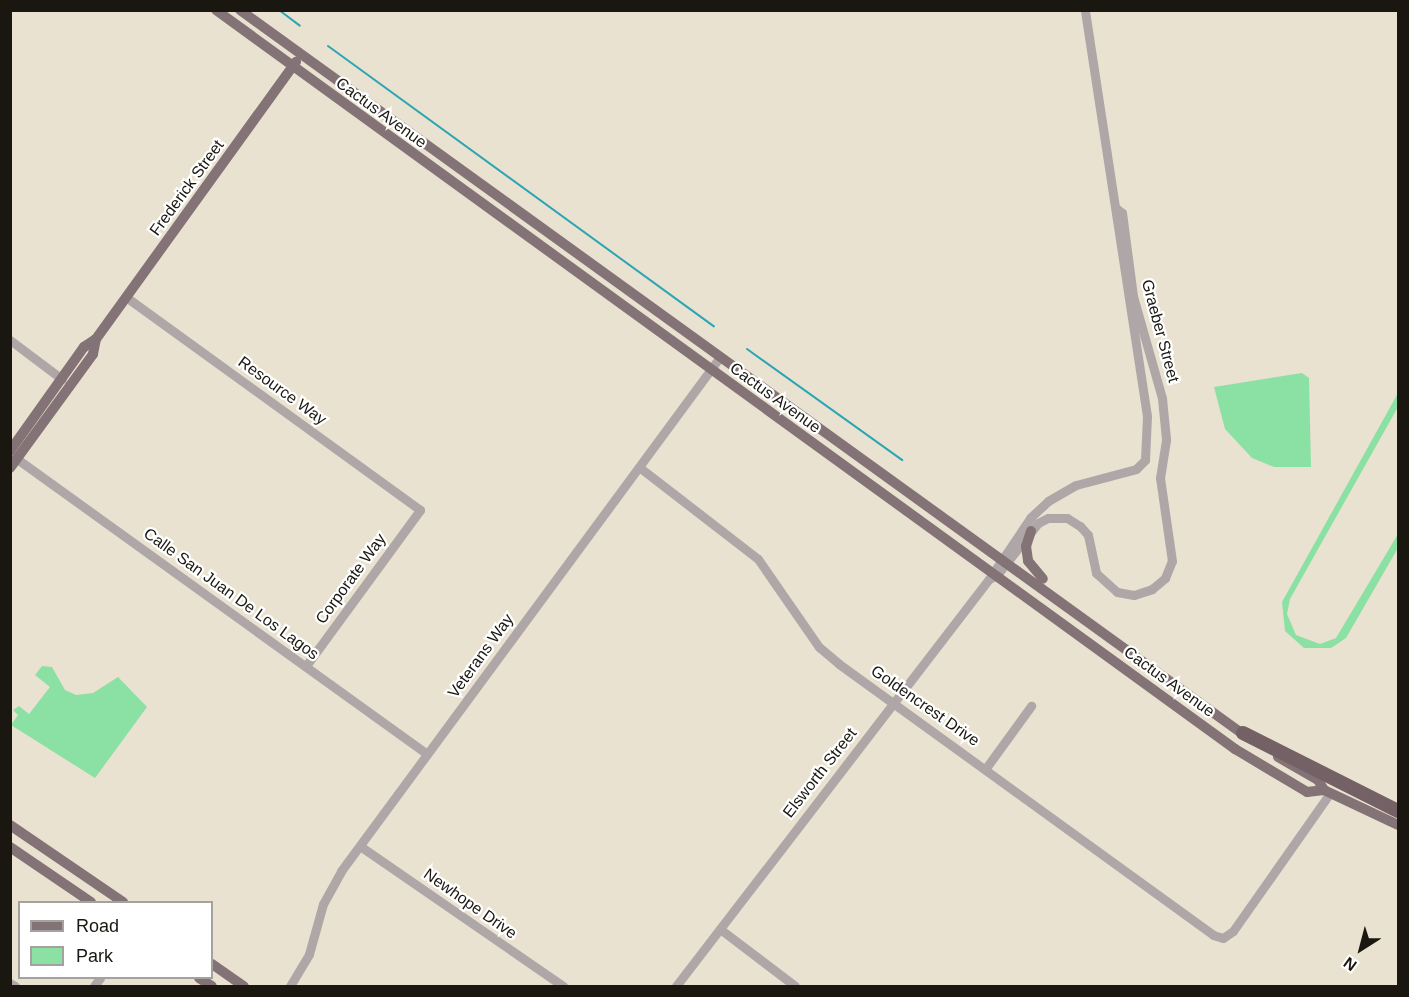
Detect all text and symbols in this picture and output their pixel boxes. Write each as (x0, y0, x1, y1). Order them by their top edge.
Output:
street label: Cactus Avenue (332, 73, 430, 153)
street label: Frederick Street (146, 136, 228, 240)
street label: Graeber Street (1137, 277, 1183, 385)
street label: Resource Way (234, 353, 330, 429)
street label: Cactus Avenue (726, 358, 824, 438)
street label: Calle San Juan De Los Lagos (140, 524, 322, 664)
street label: Corporate Way (312, 530, 390, 628)
street label: Veterans Way (444, 610, 518, 702)
street label: Cactus Avenue (1120, 642, 1218, 722)
street label: Goldencrest Drive (867, 661, 983, 751)
street label: Elsworth Street (779, 724, 861, 822)
street label: Newhope Drive (420, 865, 520, 943)
legend (18, 901, 213, 979)
text: Road (76, 916, 119, 936)
north arrow (1331, 919, 1391, 979)
text: Park (76, 946, 113, 966)
text: N (1340, 954, 1360, 974)

